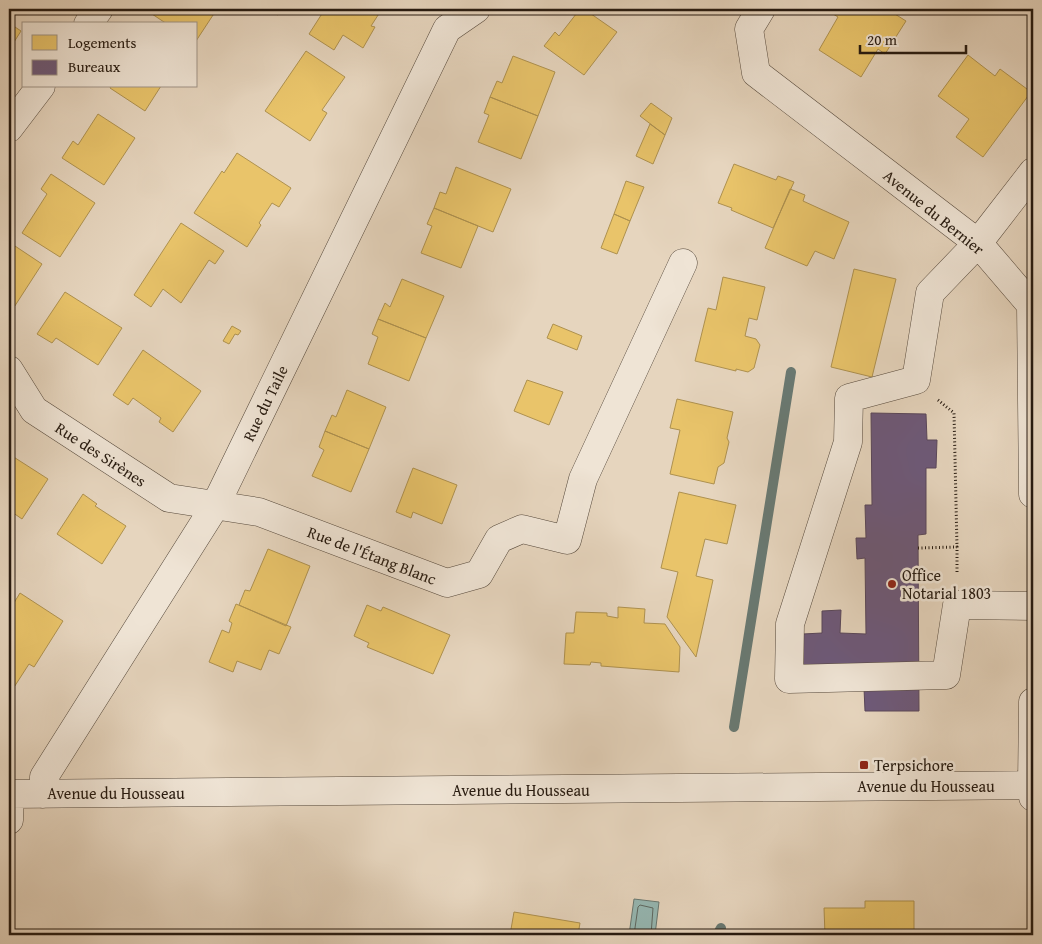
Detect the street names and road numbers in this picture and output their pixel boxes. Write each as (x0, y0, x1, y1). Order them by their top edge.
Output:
street label: Avenue du Bernier (878, 164, 990, 261)
street label: Rue du Taile (236, 361, 294, 445)
street label: Rue des Sirènes (51, 416, 151, 492)
street label: Rue de l'Étang Blanc (304, 519, 440, 591)
street label: Avenue du Housseau (857, 774, 995, 798)
street label: Avenue du Housseau (452, 778, 590, 802)
street label: Avenue du Housseau (47, 781, 185, 805)

